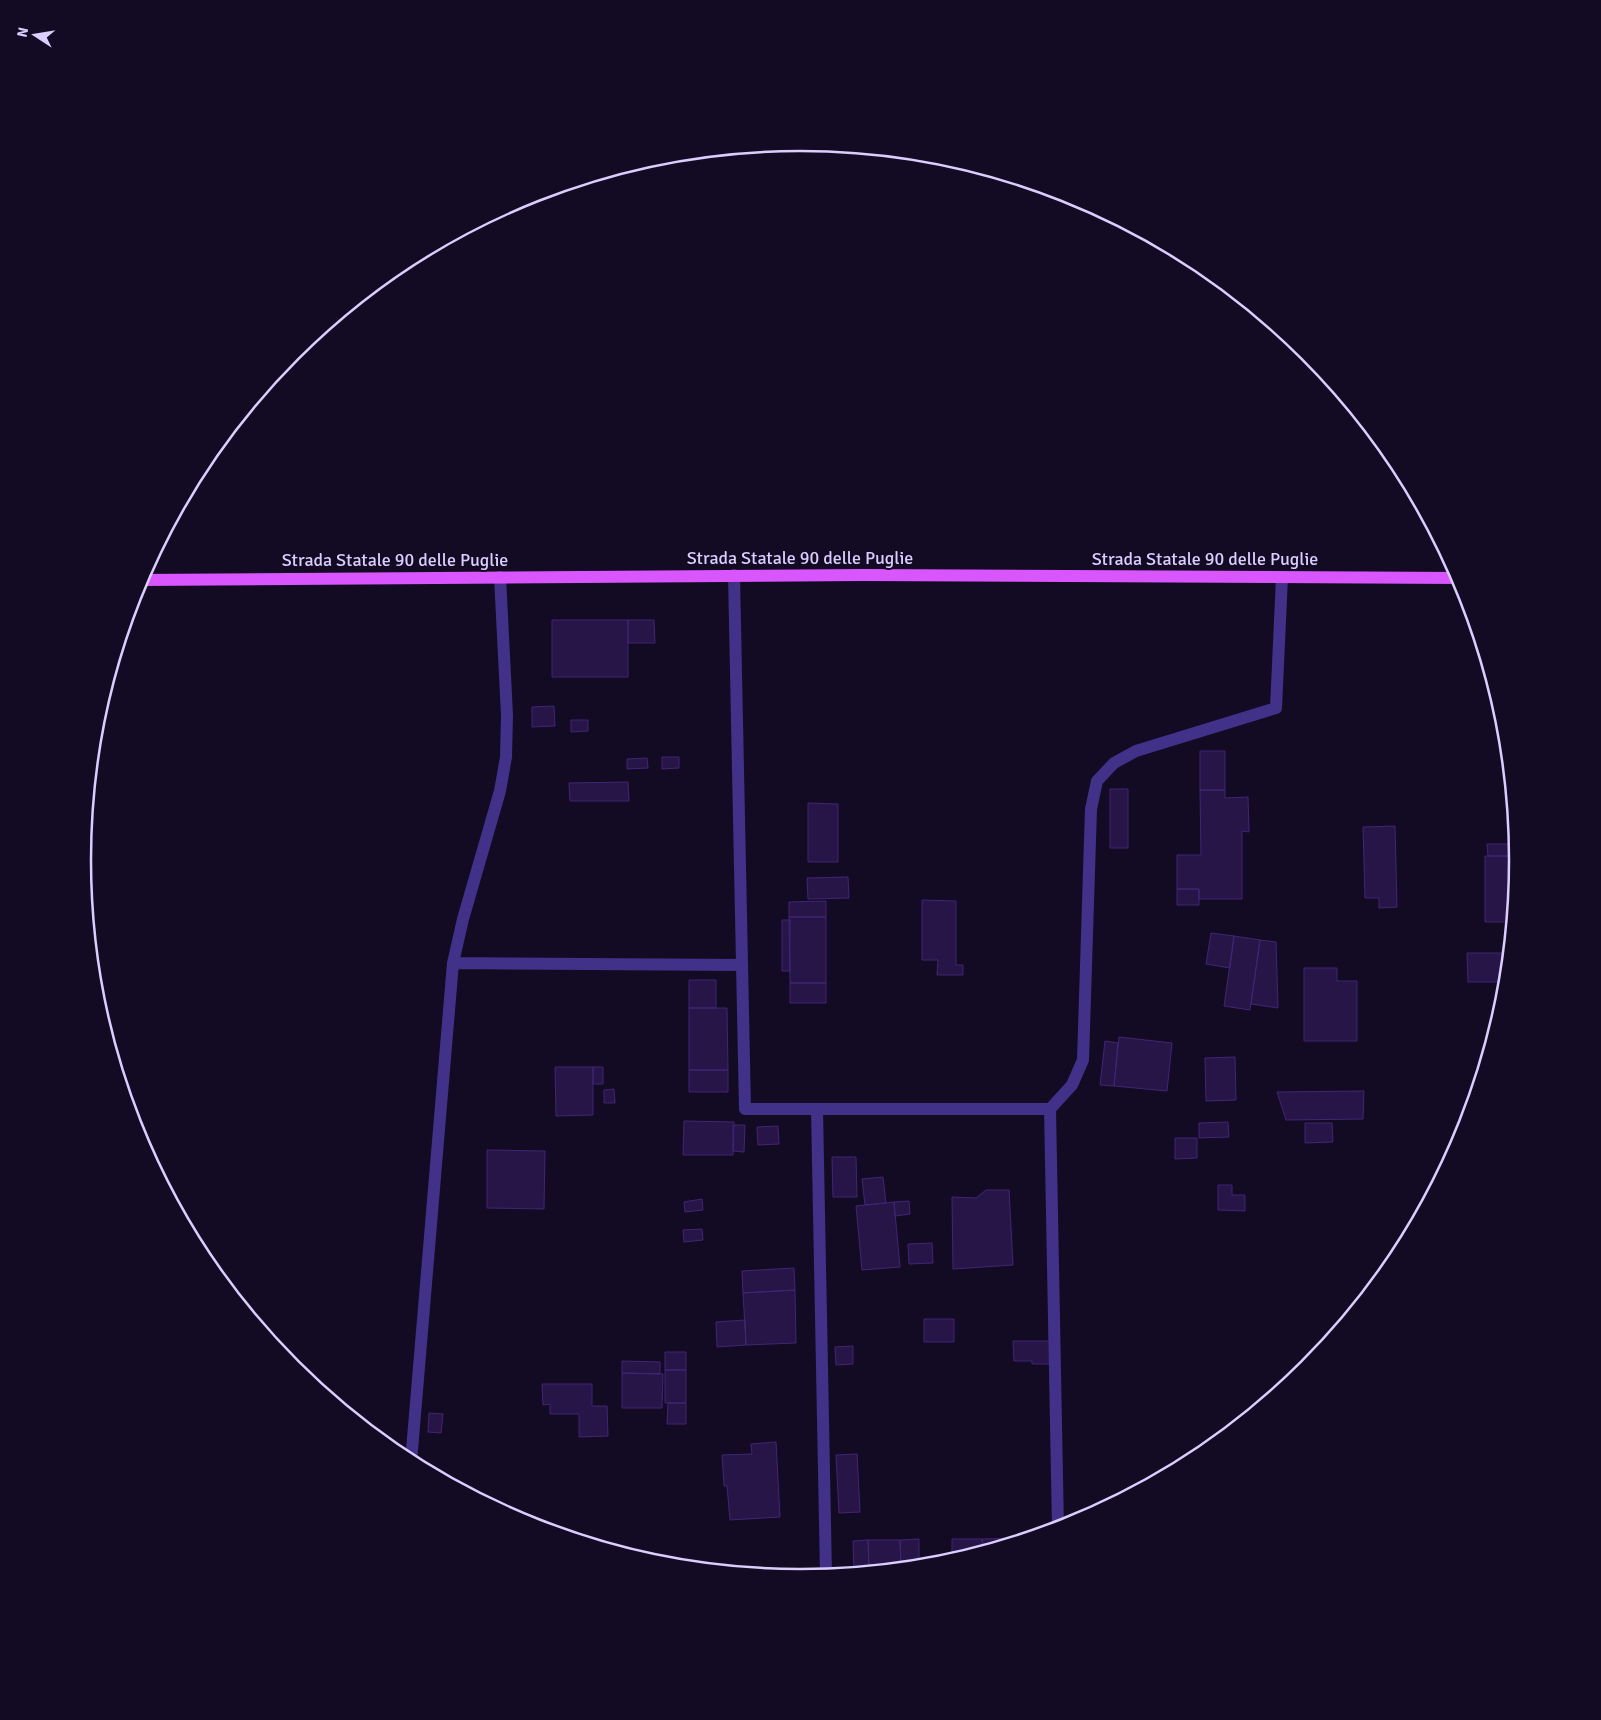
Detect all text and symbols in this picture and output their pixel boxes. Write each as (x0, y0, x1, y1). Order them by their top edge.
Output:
north arrow (10, 10, 60, 60)
text: N (13, 26, 32, 39)
street label: Strada Statale 90 delle Puglie (687, 547, 913, 569)
street label: Strada Statale 90 delle Puglie (1092, 548, 1318, 570)
street label: Strada Statale 90 delle Puglie (282, 549, 508, 571)

